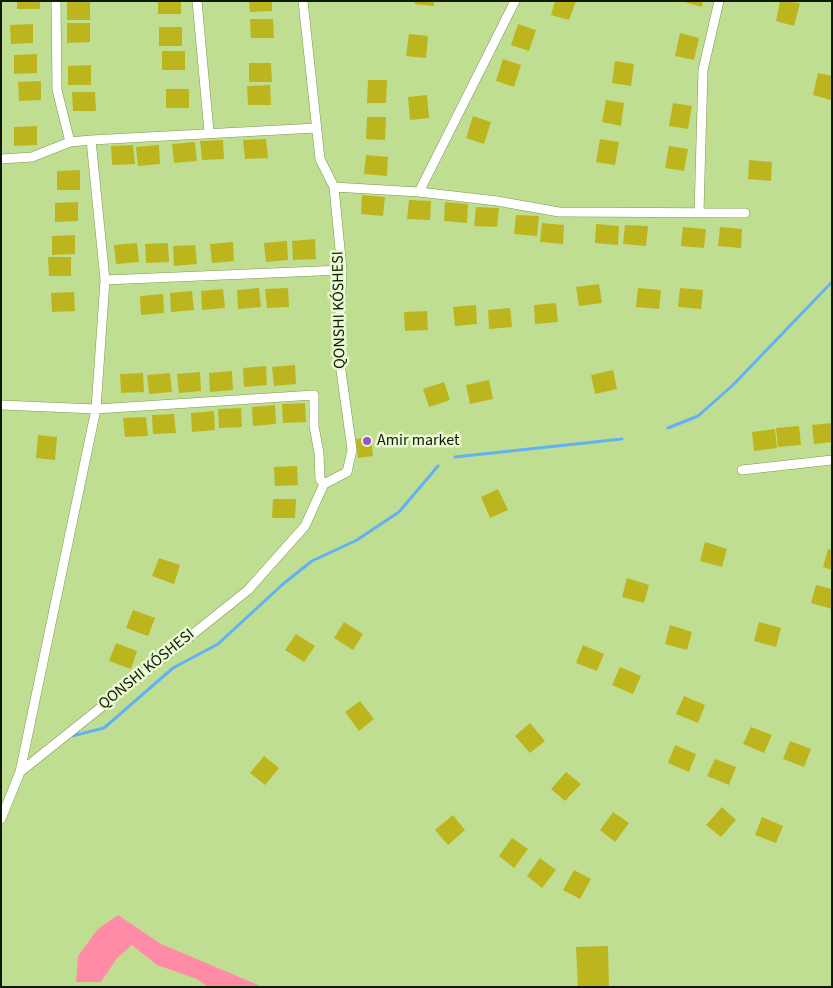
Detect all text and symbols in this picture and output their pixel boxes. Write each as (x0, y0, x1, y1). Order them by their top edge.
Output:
street label: QONSHI KÓSHESI (329, 251, 351, 369)
place label: Amir market (377, 431, 459, 451)
marker: Amir market (361, 435, 373, 447)
street label: QONSHI KÓSHESI (95, 625, 199, 715)

